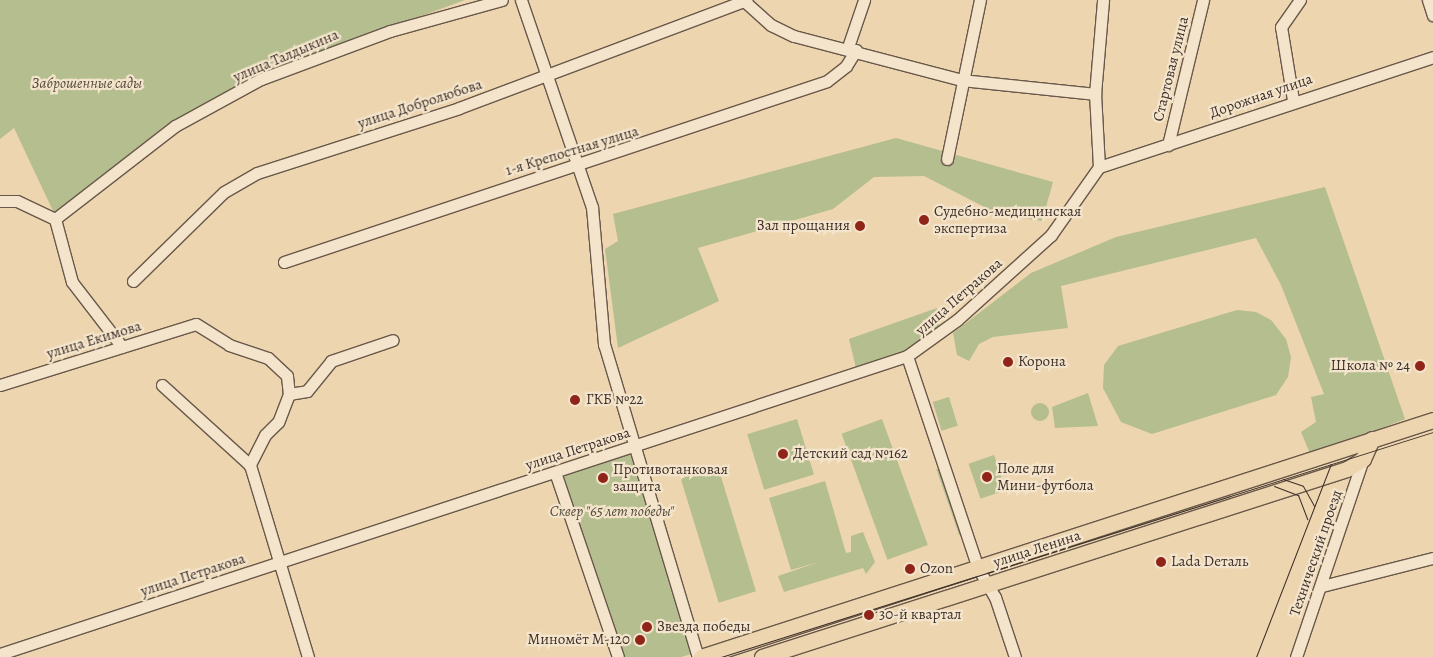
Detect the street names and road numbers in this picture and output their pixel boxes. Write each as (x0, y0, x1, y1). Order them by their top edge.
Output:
street label: Стартовая улица (1149, 15, 1193, 123)
street label: улица Талдыкина (231, 26, 341, 86)
street label: Дорожная улица (1207, 70, 1315, 122)
street label: улица Добролюбова (356, 75, 484, 133)
street label: 1-я Крепостная улица (503, 122, 641, 180)
street label: улица Петракова (912, 254, 1006, 340)
street label: улица Екимова (45, 317, 143, 363)
street label: улица Петракова (523, 424, 633, 474)
street label: Технический проезд (1286, 488, 1346, 618)
street label: улица Ленина (991, 526, 1083, 572)
street label: улица Петракова (138, 550, 248, 600)

